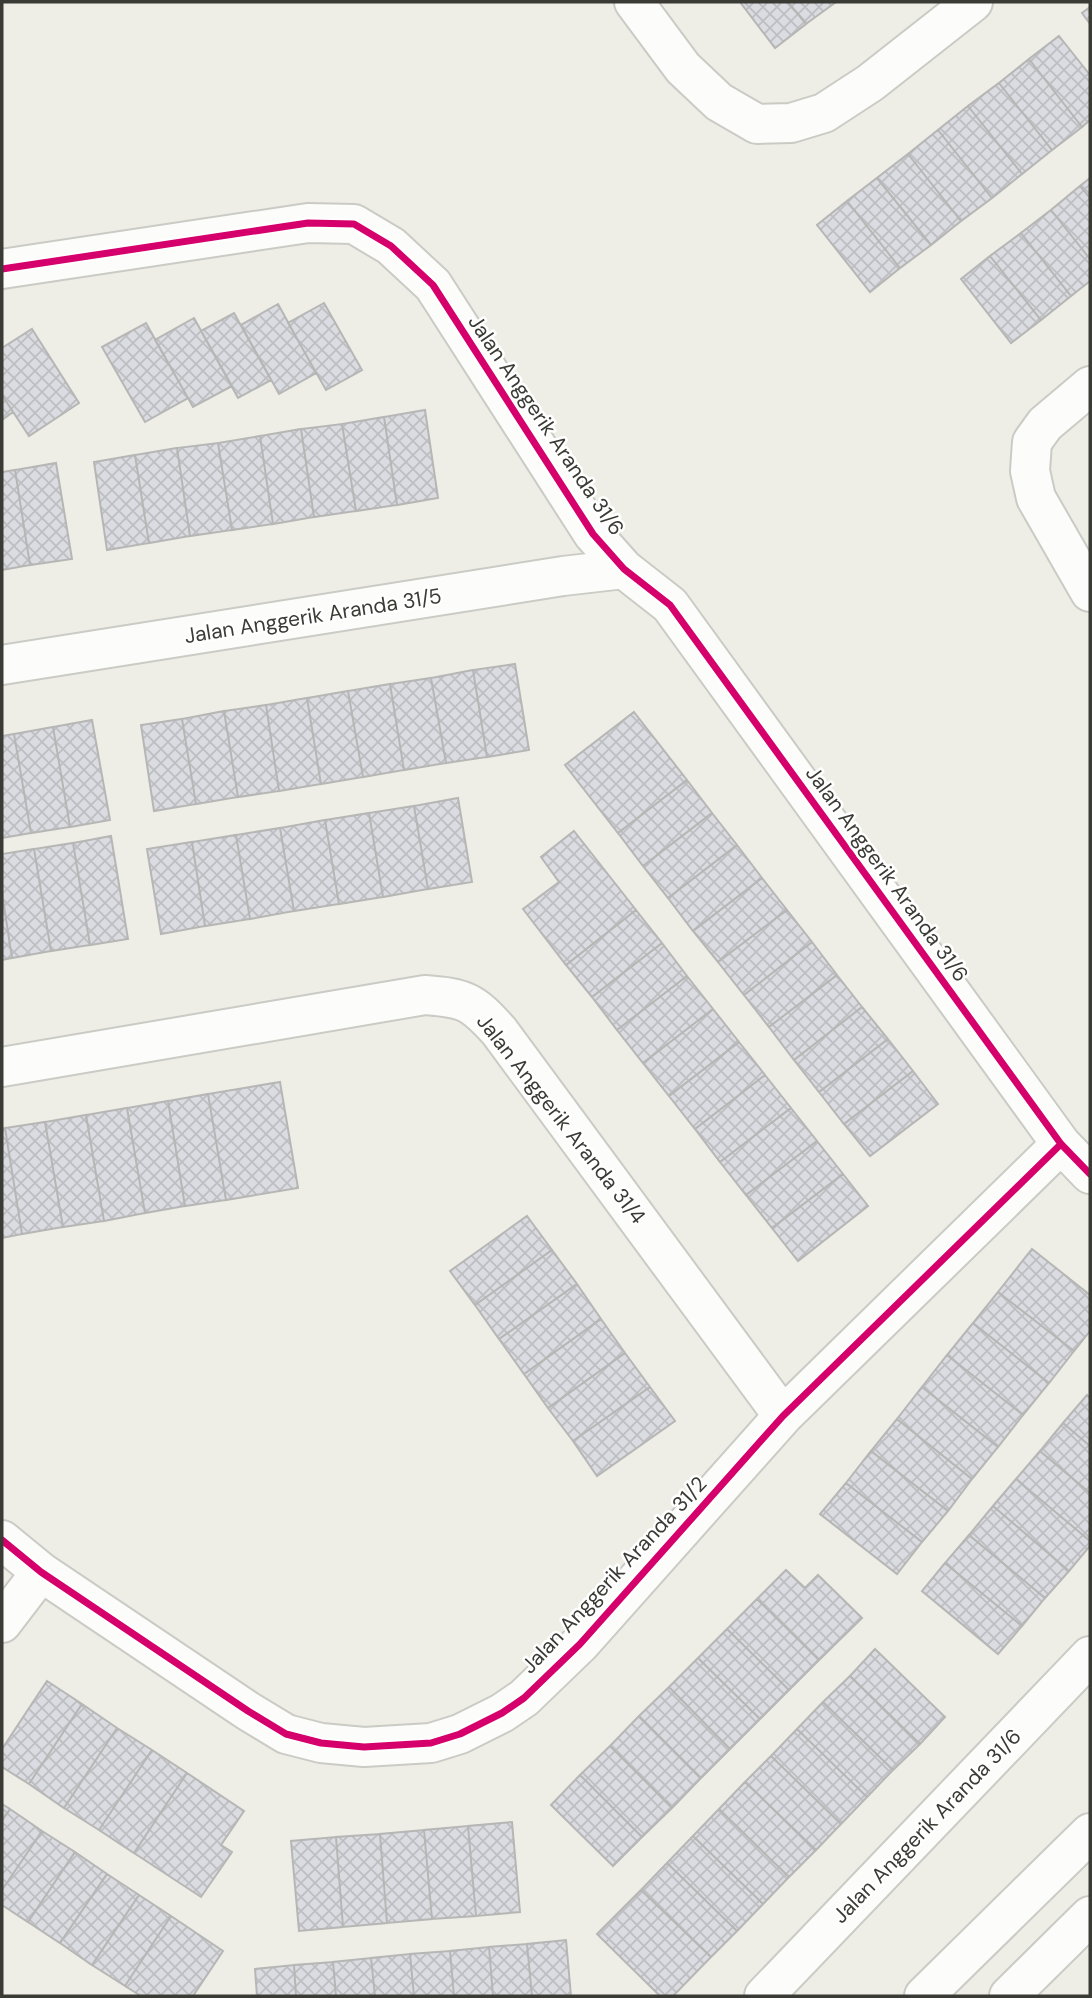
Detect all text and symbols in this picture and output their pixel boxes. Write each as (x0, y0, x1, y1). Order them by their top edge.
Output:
street label: Jalan Anggerik Aranda 31/6 (462, 309, 630, 541)
street label: Jalan Anggerik Aranda 31/5 (182, 582, 444, 650)
street label: Jalan Anggerik Aranda 31/6 (799, 760, 975, 988)
street label: Jalan Anggerik Aranda 31/4 (470, 1008, 652, 1230)
street label: Jalan Anggerik Aranda 31/2 (515, 1470, 713, 1680)
street label: Jalan Anggerik Aranda 31/6 (826, 1723, 1028, 1929)

